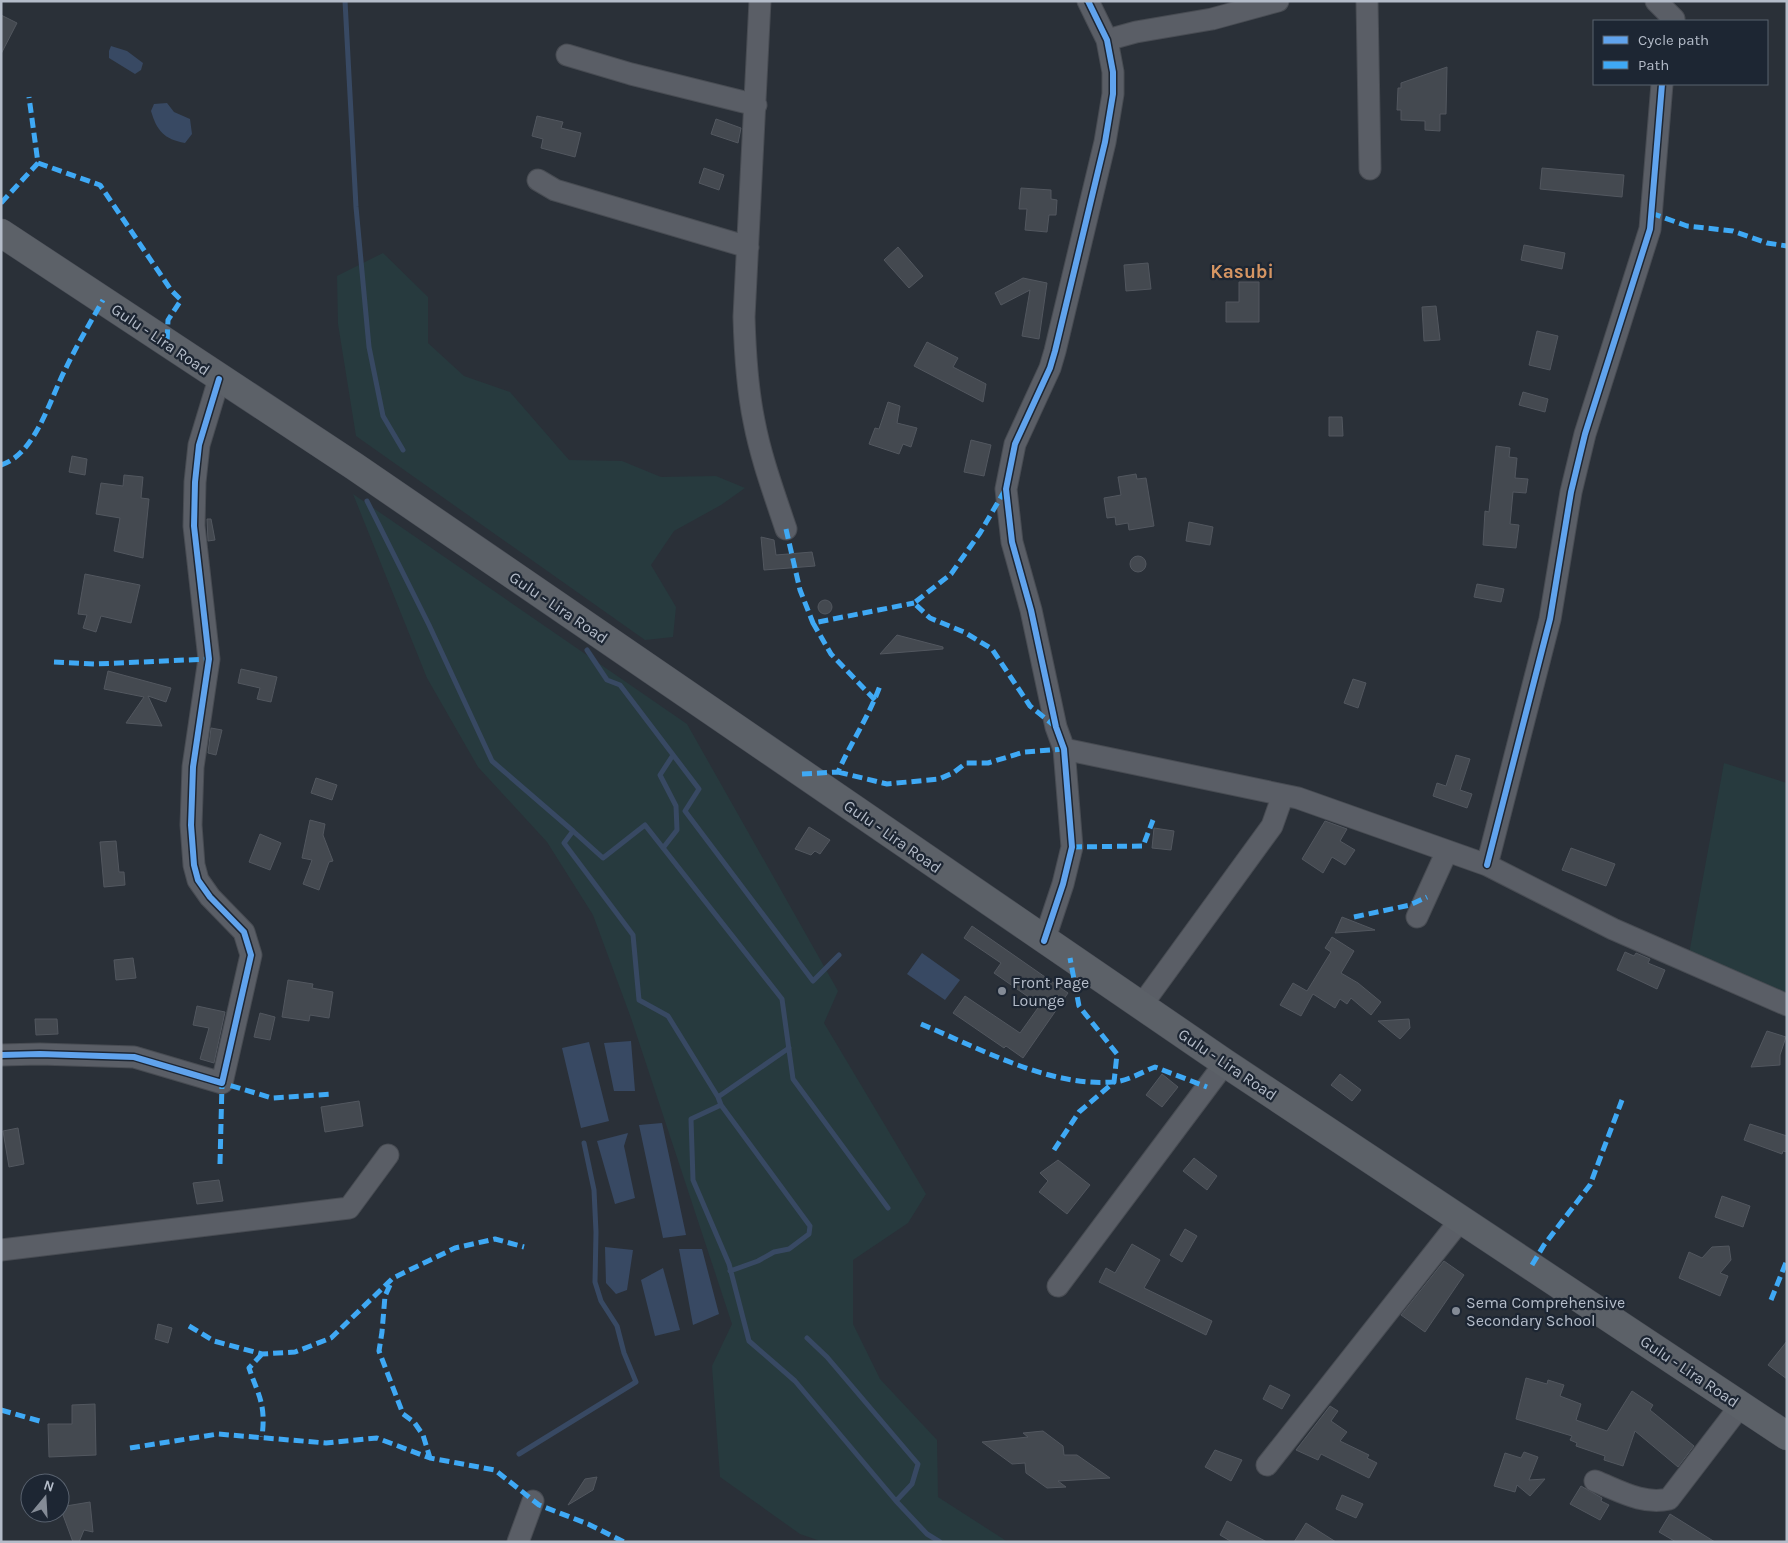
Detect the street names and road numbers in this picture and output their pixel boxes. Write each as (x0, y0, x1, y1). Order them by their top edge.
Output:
street label: Gulu - Lira Road (108, 299, 214, 379)
street label: Gulu - Lira Road (506, 567, 612, 647)
street label: Gulu - Lira Road (840, 796, 945, 877)
street label: Gulu - Lira Road (1175, 1024, 1281, 1104)
street label: Gulu - Lira Road (1637, 1331, 1743, 1411)

